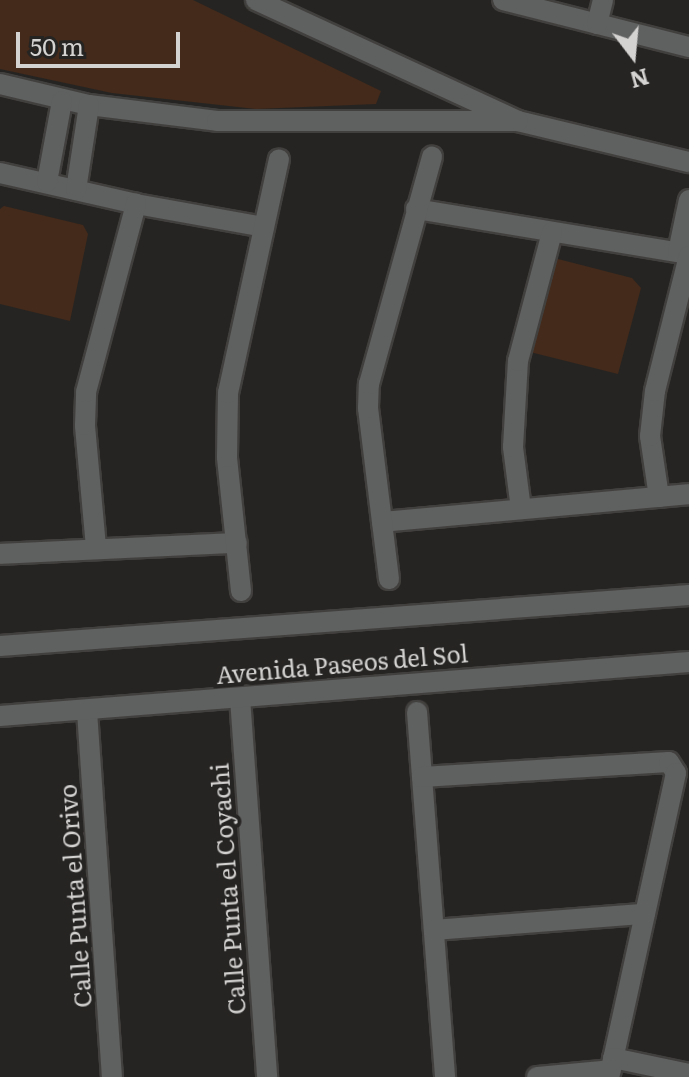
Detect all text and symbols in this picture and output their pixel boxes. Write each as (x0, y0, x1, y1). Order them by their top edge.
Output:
scale bar (20, 16, 184, 66)
north arrow (593, 16, 673, 96)
text: 50 m (30, 28, 84, 63)
text: N (626, 61, 653, 98)
street label: Avenida Paseos del Sol (215, 638, 469, 688)
street label: Calle Punta el Coyachi (204, 762, 250, 1016)
street label: Calle Punta el Orivo (52, 783, 96, 1009)

